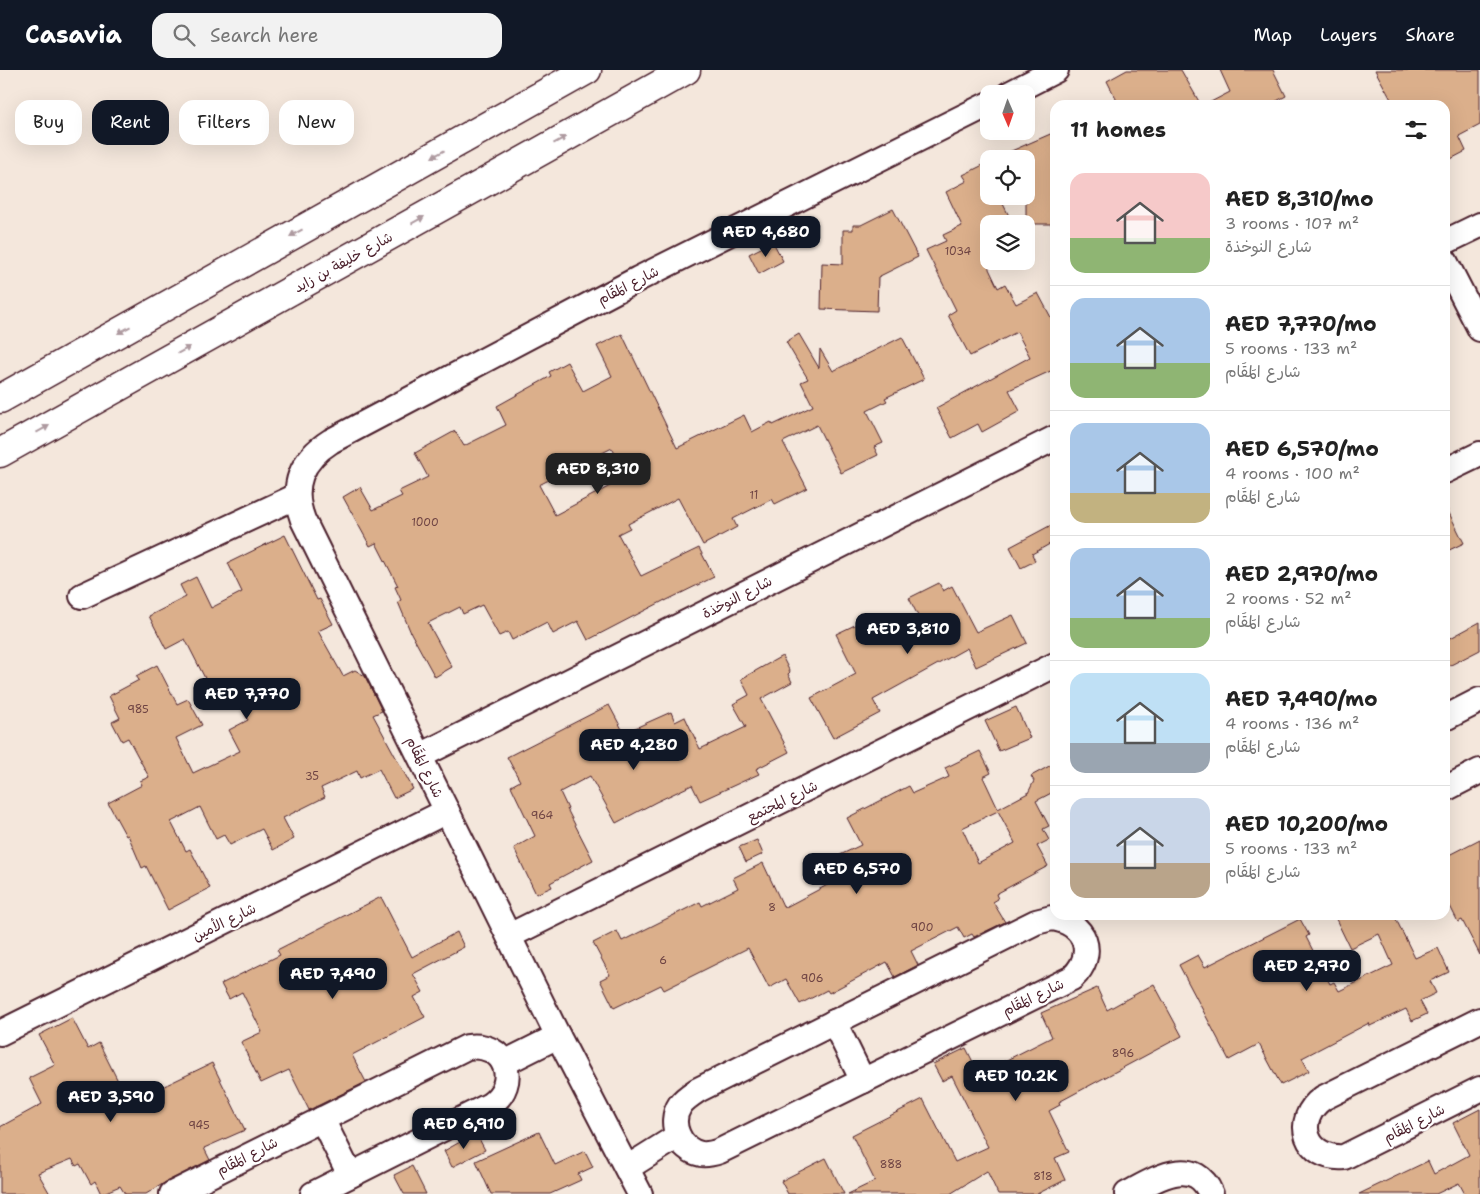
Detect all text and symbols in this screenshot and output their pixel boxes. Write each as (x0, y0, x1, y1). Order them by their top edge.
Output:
search box (152, 13, 502, 58)
text: Casavia (25, 19, 122, 51)
icon: search (170, 21, 198, 49)
text: Search here (210, 23, 318, 48)
text: Map (1254, 23, 1292, 47)
text: Layers (1320, 23, 1377, 47)
text: Share (1405, 23, 1455, 47)
north arrow (980, 85, 1035, 140)
map controls (980, 85, 1035, 270)
chip: Buy (15, 100, 82, 145)
chip: Rent (92, 100, 169, 145)
chip: Filters (179, 100, 269, 145)
chip: New (279, 100, 354, 145)
text: 11 homes (1070, 116, 1166, 144)
icon: filters (1402, 116, 1430, 144)
one-way arrow (553, 136, 566, 145)
one-way arrow (430, 150, 445, 158)
button: locate (980, 150, 1035, 205)
text: AED 8,310/mo (1225, 185, 1374, 213)
icon: home (1110, 193, 1170, 253)
text: 3 rooms · 107 m² (1225, 213, 1359, 234)
one-way arrow (411, 215, 425, 224)
button: layers (980, 215, 1035, 270)
pin: AED 4,680 (709, 216, 823, 258)
text: AED 4,680 (722, 221, 810, 242)
street label: شارع خليفة بن زايد (290, 227, 396, 297)
one-way arrow (289, 229, 303, 238)
text: شارع النوخذة (1225, 236, 1312, 257)
house number: 1034 (945, 244, 972, 259)
street label: شارع المَقَام (594, 262, 663, 310)
text: AED 7,770/mo (1225, 310, 1377, 338)
icon: home (1110, 318, 1170, 378)
one-way arrow (116, 326, 131, 334)
text: 5 rooms · 133 m² (1225, 338, 1357, 359)
one-way arrow (177, 346, 192, 354)
text: شارع المَقَام (1225, 361, 1301, 382)
one-way arrow (36, 425, 49, 434)
text: AED 6,570/mo (1225, 435, 1379, 463)
icon: home (1110, 443, 1170, 503)
pin: AED 8,310 (541, 452, 655, 495)
text: AED 8,310 (557, 458, 639, 479)
text: 4 rooms · 100 m² (1225, 463, 1360, 484)
text: شارع المَقَام (1225, 486, 1301, 507)
house number: 11 (750, 488, 758, 503)
house number: 1000 (411, 515, 439, 530)
text: AED 2,970/mo (1225, 560, 1378, 588)
icon: home (1110, 568, 1170, 628)
street label: شارع النوخذة (699, 572, 775, 623)
text: 2 rooms · 52 m² (1225, 588, 1352, 609)
text: شارع المَقَام (1225, 611, 1301, 632)
pin: AED 3,810 (851, 612, 965, 655)
text: AED 3,810 (866, 618, 950, 639)
pin: AED 7,770 (190, 678, 304, 720)
text: AED 7,770 (204, 683, 290, 704)
text: AED 7,490/mo (1225, 685, 1378, 713)
icon: home (1110, 693, 1170, 753)
house number: 985 (127, 702, 149, 717)
text: 4 rooms · 136 m² (1225, 713, 1359, 734)
pin: AED 4,280 (577, 728, 691, 771)
street label: شارع المَقَام (401, 733, 448, 802)
text: AED 4,280 (590, 734, 678, 755)
text: شارع المَقَام (1225, 736, 1301, 757)
house number: 35 (305, 769, 319, 784)
street label: شارع المجتمع (744, 776, 821, 828)
house number: 964 (531, 808, 554, 823)
text: AED 10,200/mo (1225, 810, 1388, 838)
icon: home (1110, 818, 1170, 878)
text: 5 rooms · 133 m² (1225, 838, 1357, 859)
pin: AED 6,570 (800, 852, 914, 895)
text: AED 6,570 (814, 858, 900, 879)
text: شارع المَقَام (1225, 861, 1301, 882)
street label: شارع الأمين (189, 899, 259, 946)
house number: 8 (768, 900, 776, 915)
house number: 900 (911, 920, 933, 935)
pin: AED 2,970 (1250, 950, 1364, 992)
house number: 6 (659, 953, 667, 968)
text: AED 2,970 (1264, 955, 1350, 976)
pin: AED 7,490 (276, 958, 390, 1000)
text: AED 7,490 (290, 963, 376, 984)
house number: 906 (801, 971, 823, 986)
street label: شارع المَقَام (999, 974, 1068, 1021)
house number: 896 (1112, 1046, 1134, 1061)
pin: AED 10.2K (959, 1060, 1073, 1102)
text: AED 10.2K (974, 1065, 1058, 1086)
pin: AED 3,590 (54, 1080, 168, 1123)
text: AED 3,590 (68, 1086, 154, 1107)
street label: شارع المَقَام (1380, 1100, 1449, 1148)
pin: AED 6,910 (407, 1108, 521, 1150)
text: AED 6,910 (423, 1113, 505, 1134)
house number: 945 (188, 1118, 210, 1133)
street label: شارع المَقَام (213, 1133, 282, 1181)
house number: 888 (880, 1157, 902, 1172)
house number: 818 (1033, 1169, 1053, 1184)

